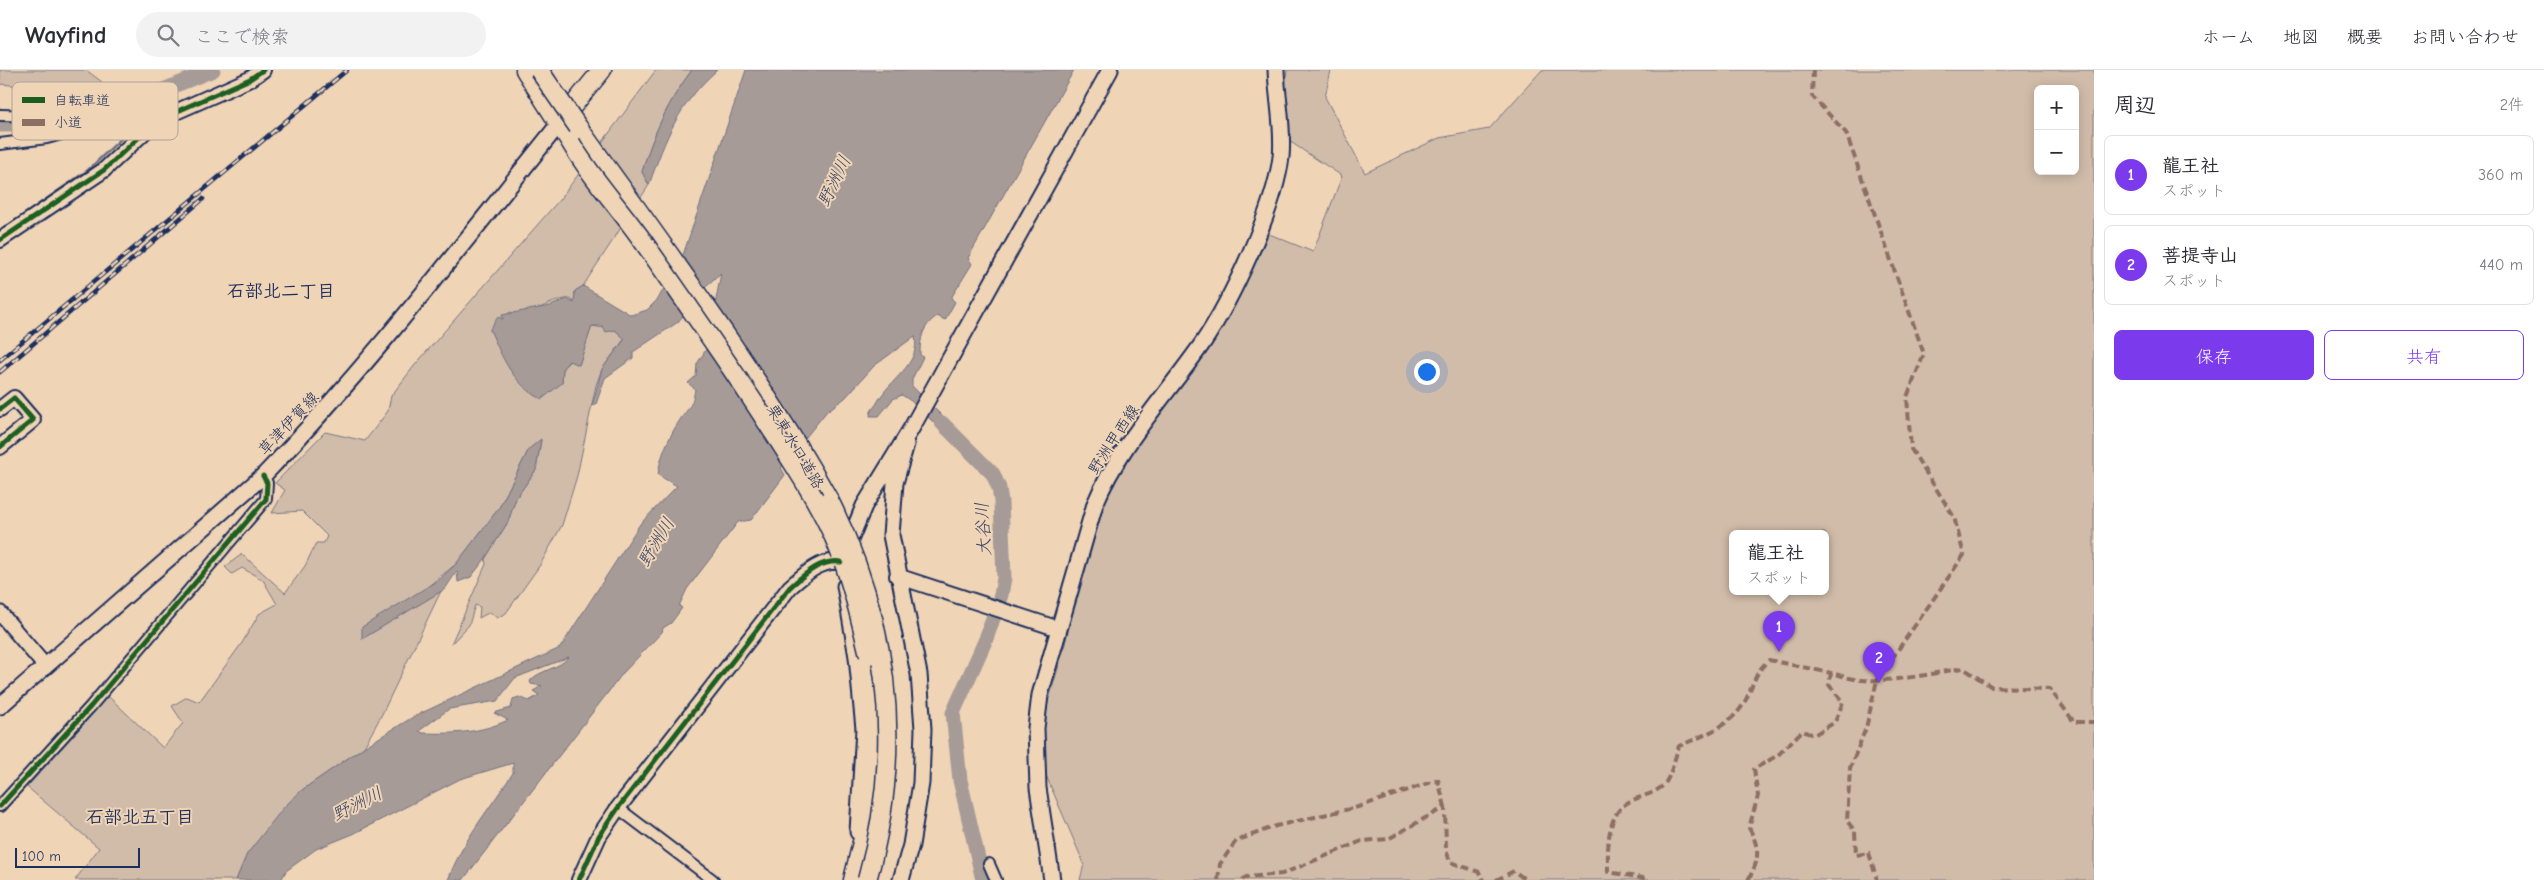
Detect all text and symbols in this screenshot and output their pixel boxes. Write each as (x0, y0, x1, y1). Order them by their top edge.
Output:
search box (136, 12, 486, 57)
text: Wayfind (25, 21, 106, 49)
icon: search (154, 21, 182, 49)
text: ここで検索 (194, 26, 289, 48)
text: ホーム (2202, 27, 2255, 48)
text: 地図 (2283, 27, 2319, 48)
text: 概要 (2347, 27, 2383, 48)
text: お問い合わせ (2411, 27, 2519, 48)
legend (12, 82, 178, 140)
map controls (2034, 85, 2079, 175)
button: + (2034, 85, 2079, 130)
text: 自転車道 (54, 92, 110, 109)
text: 周辺 (2114, 93, 2156, 117)
text: 2件 (2500, 96, 2524, 114)
text: 小道 (54, 114, 82, 131)
button: − (2034, 130, 2079, 175)
water label: 野洲川 (813, 152, 856, 210)
text: 龍王社 (2162, 155, 2219, 177)
text: 1 (2128, 166, 2134, 184)
text: 360 m (2478, 166, 2523, 184)
text: スポット (2162, 182, 2226, 200)
text: 菩提寺山 (2162, 245, 2238, 267)
text: 2 (2127, 256, 2135, 274)
text: 440 m (2479, 256, 2523, 274)
text: スポット (2162, 272, 2226, 290)
district label: 石部北二丁目 (227, 281, 335, 302)
button: 保存 (2114, 330, 2314, 380)
button: 共有 (2324, 330, 2524, 380)
your location (1414, 359, 1440, 385)
street label: 草津伊賀線 (255, 388, 323, 459)
street label: 栗東水口道路 (763, 401, 828, 492)
street label: 野洲甲西線 (1085, 401, 1143, 478)
water label: 大谷川 (972, 501, 995, 556)
water label: 野洲川 (634, 514, 679, 571)
popup (1729, 530, 1829, 595)
text: 龍王社 (1747, 542, 1804, 564)
text: スポット (1747, 569, 1811, 587)
pin: 1 (1763, 611, 1795, 652)
pin: 2 (1863, 642, 1895, 683)
water label: 野洲川 (328, 783, 386, 826)
district label: 石部北五丁目 (86, 807, 194, 828)
scale bar (15, 845, 140, 868)
text: 100 m (22, 848, 61, 865)

